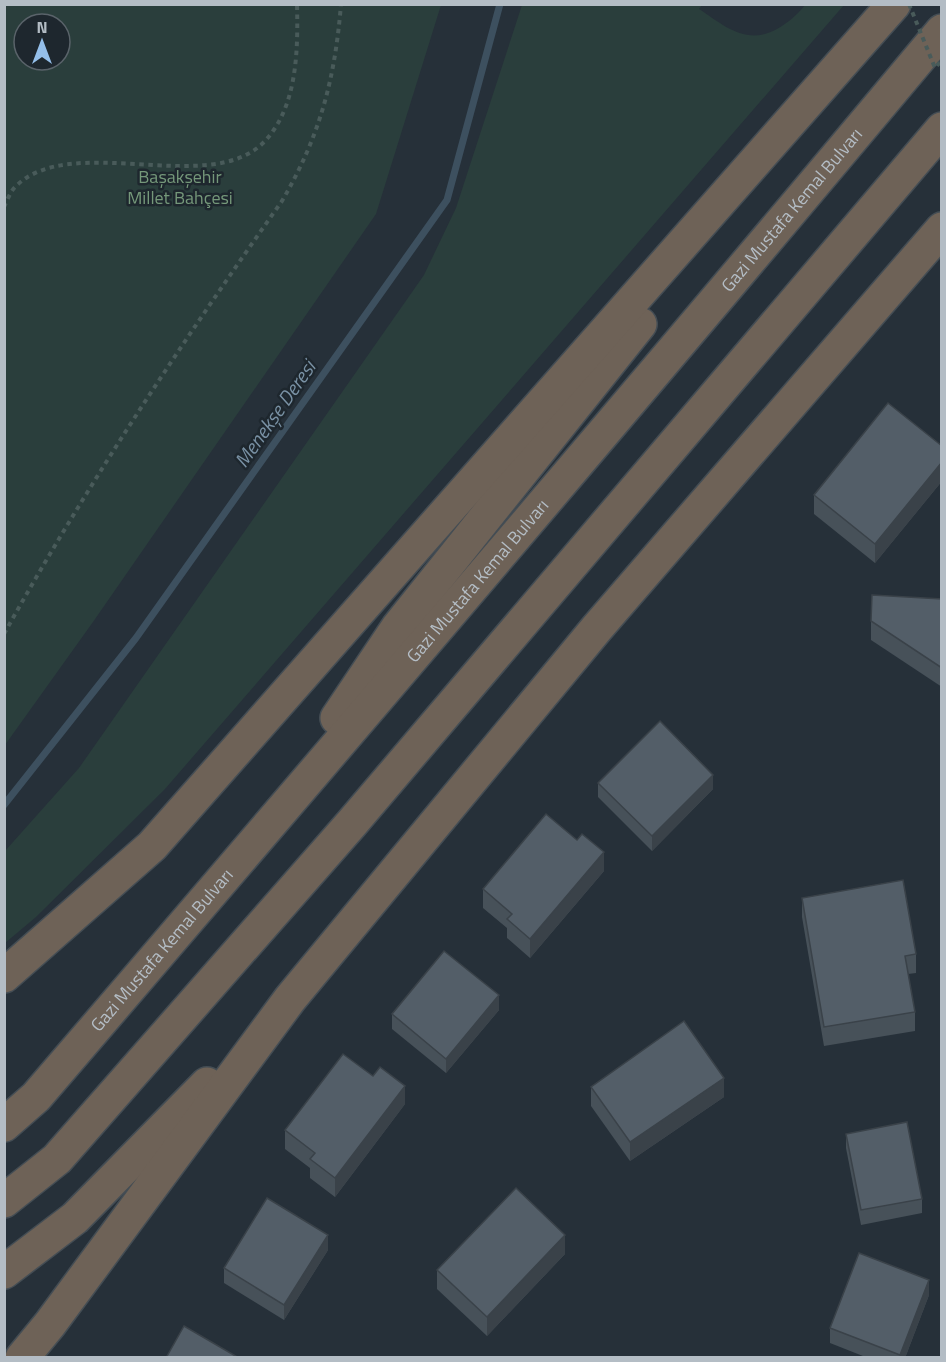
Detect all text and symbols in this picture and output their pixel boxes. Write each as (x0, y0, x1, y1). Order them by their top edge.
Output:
north arrow (12, 12, 72, 72)
text: N (36, 15, 48, 39)
street label: Gazi Mustafa Kemal Bulvarı (714, 122, 869, 298)
park label: Başakşehir Millet Bahçesi (127, 163, 233, 211)
water label: Menekşe Deresi (226, 352, 325, 474)
street label: Gazi Mustafa Kemal Bulvarı (400, 493, 555, 668)
street label: Gazi Mustafa Kemal Bulvarı (84, 862, 239, 1037)

